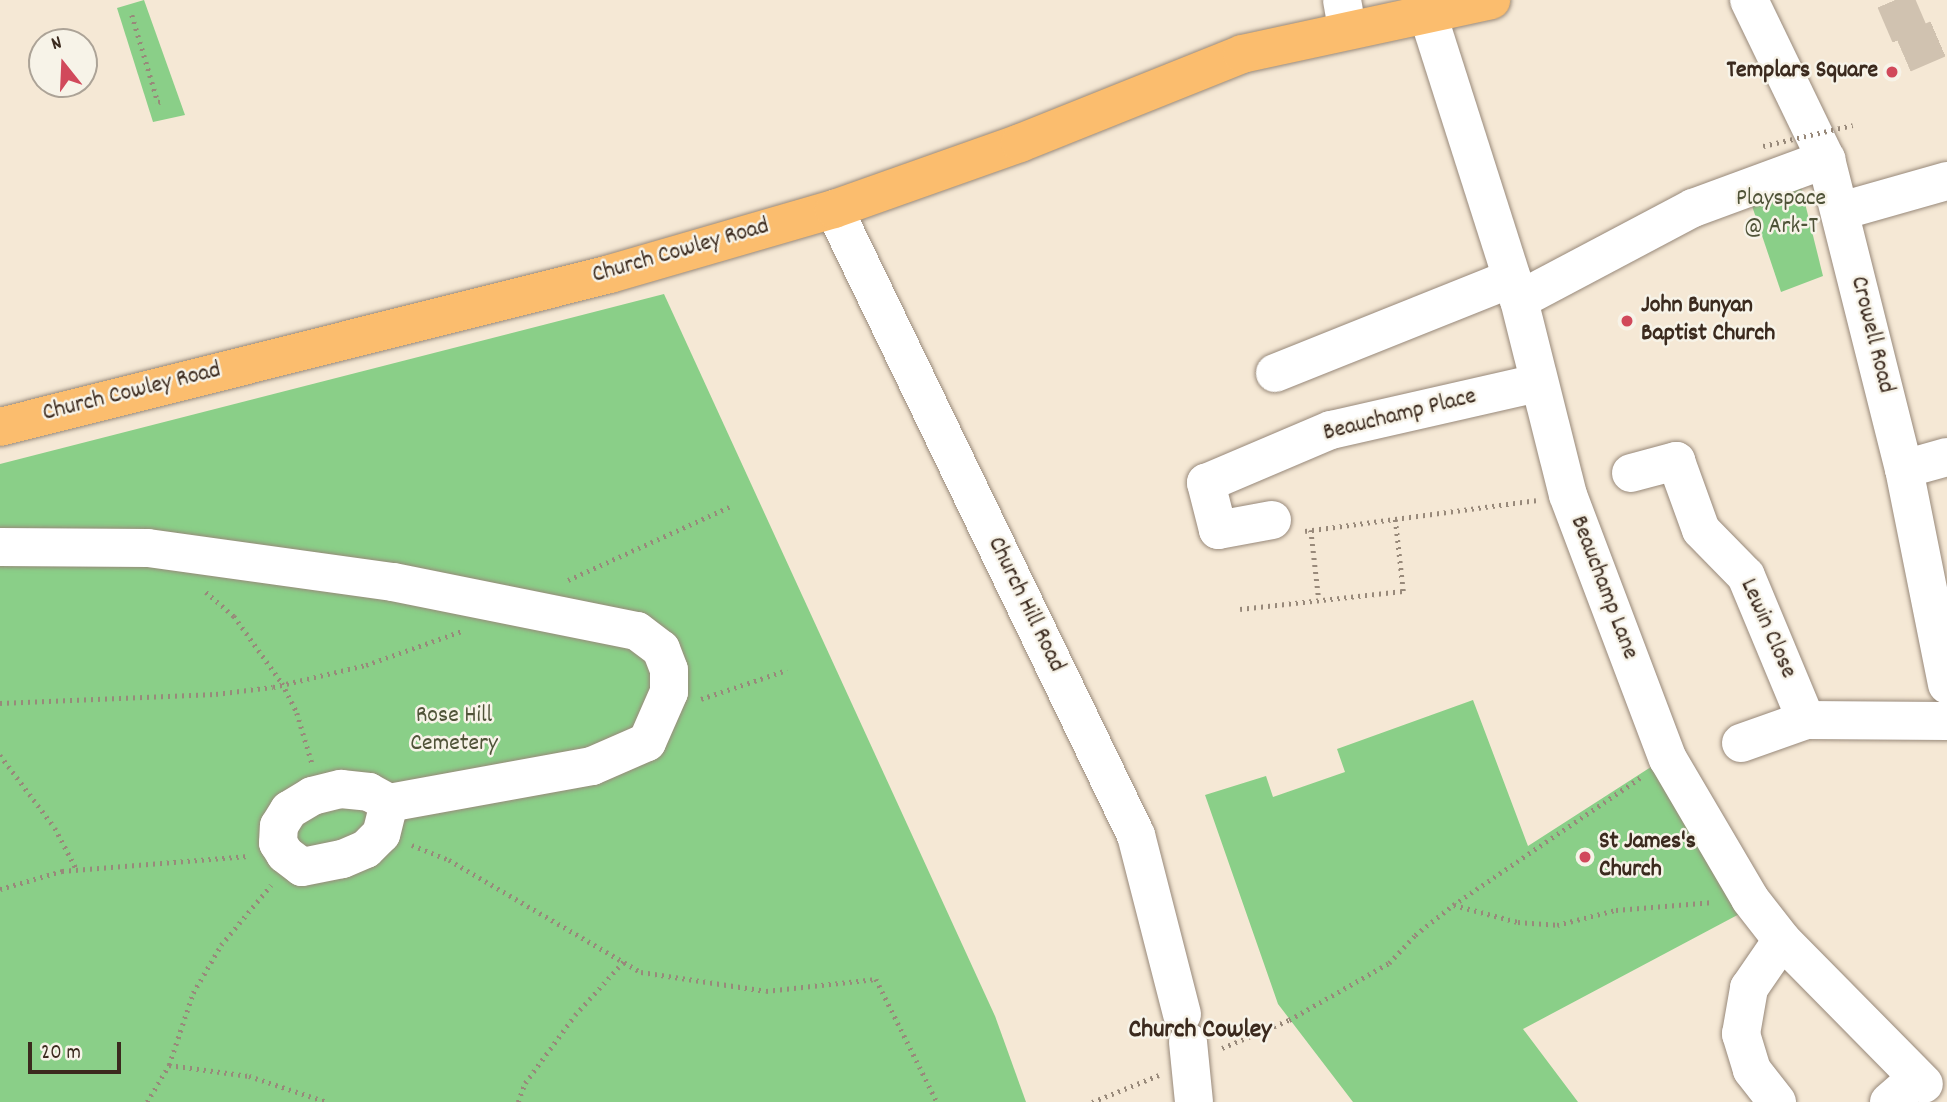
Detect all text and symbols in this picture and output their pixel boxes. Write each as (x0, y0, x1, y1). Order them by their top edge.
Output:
north arrow (28, 28, 98, 98)
text: N (48, 30, 66, 59)
place label: Templars Square (1726, 58, 1878, 86)
marker: Templars Square (1884, 64, 1900, 80)
park label: Playspace @ Ark-T (1736, 186, 1826, 242)
street label: Church Cowley Road (589, 213, 773, 291)
street label: Crowell Road (1843, 274, 1899, 396)
place label: John Bunyan Baptist Church (1641, 293, 1775, 349)
marker: John Bunyan Baptist Church (1619, 313, 1635, 329)
street label: Church Cowley Road (40, 357, 224, 429)
street label: Beauchamp Place (1321, 383, 1479, 449)
street label: Beauchamp Lane (1562, 512, 1644, 664)
street label: Church Hill Road (980, 533, 1070, 677)
street label: Lewin Close (1732, 575, 1802, 683)
park label: Rose Hill Cemetery (410, 703, 498, 759)
place label: St James's Church (1599, 829, 1696, 885)
marker: St James's Church (1577, 849, 1593, 865)
district label: Church Cowley (1128, 1015, 1272, 1047)
scale bar (32, 1028, 124, 1072)
text: 20 m (41, 1039, 81, 1069)

